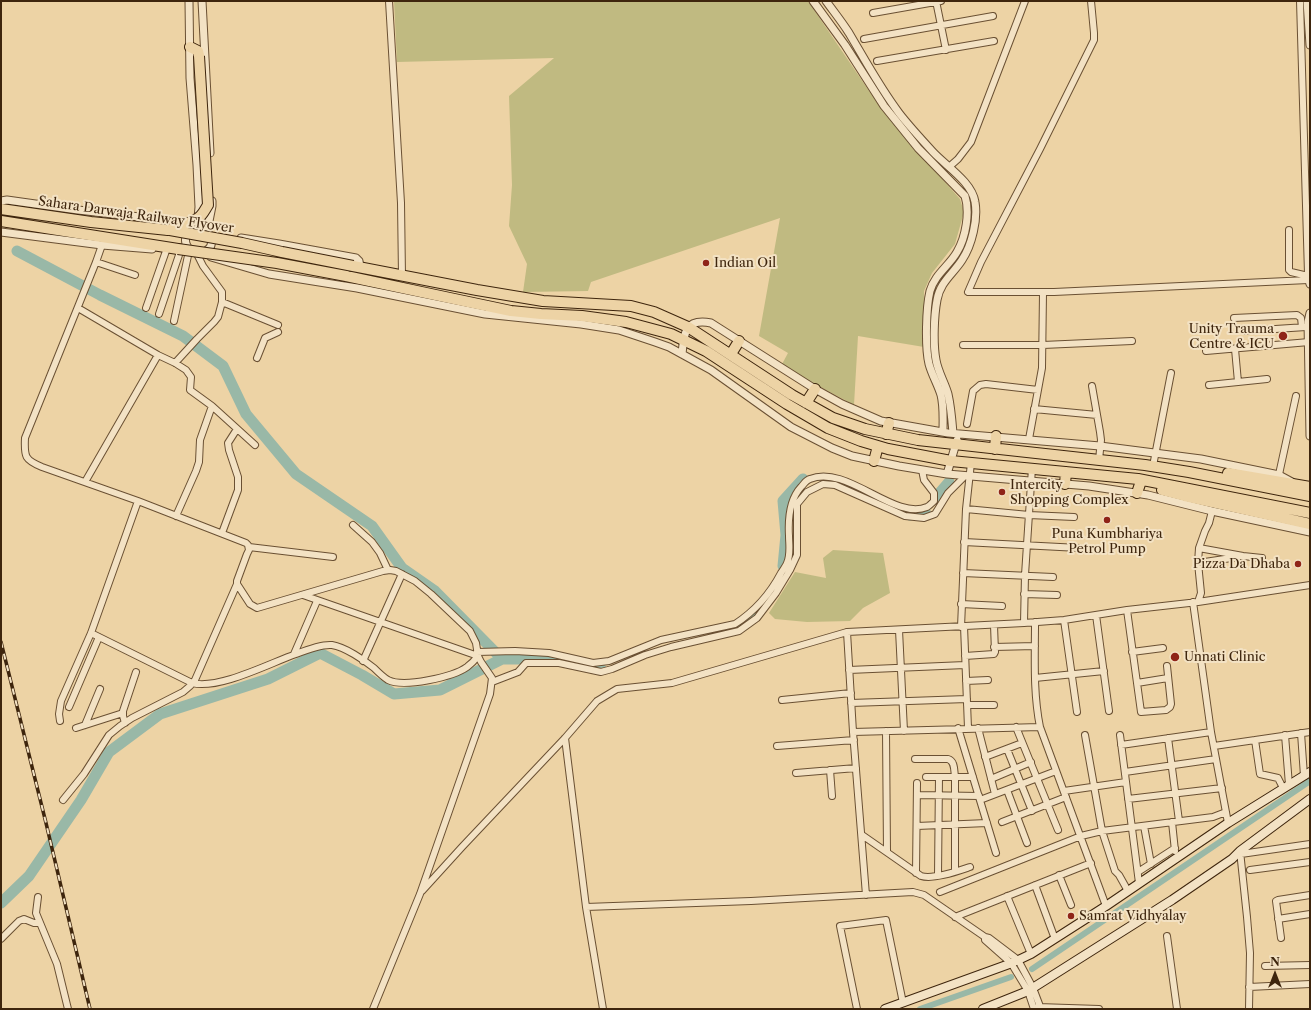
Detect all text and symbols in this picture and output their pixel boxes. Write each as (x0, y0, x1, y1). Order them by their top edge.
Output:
street label: Sahara Darwaja Railway Flyover (37, 194, 235, 236)
place label: Indian Oil (714, 255, 776, 271)
marker: Indian Oil (701, 258, 711, 268)
place label: Unity Trauma Centre & ICU (1189, 321, 1274, 352)
marker: Unity Trauma Centre & ICU (1277, 330, 1289, 342)
place label: Intercity Shopping Complex (1010, 477, 1129, 508)
marker: Intercity Shopping Complex (997, 487, 1007, 497)
marker: Puna Kumbhariya Petrol Pump (1102, 515, 1112, 525)
place label: Puna Kumbhariya Petrol Pump (1051, 526, 1163, 557)
place label: Pizza Da Dhaba (1193, 556, 1290, 572)
marker: Pizza Da Dhaba (1293, 559, 1303, 569)
place label: Unnati Clinic (1184, 649, 1266, 665)
marker: Unnati Clinic (1169, 651, 1181, 663)
place label: Samrat Vidhyalay (1079, 908, 1186, 924)
marker: Samrat Vidhyalay (1066, 911, 1076, 921)
north arrow (1255, 954, 1295, 994)
text: N (1270, 955, 1280, 969)

